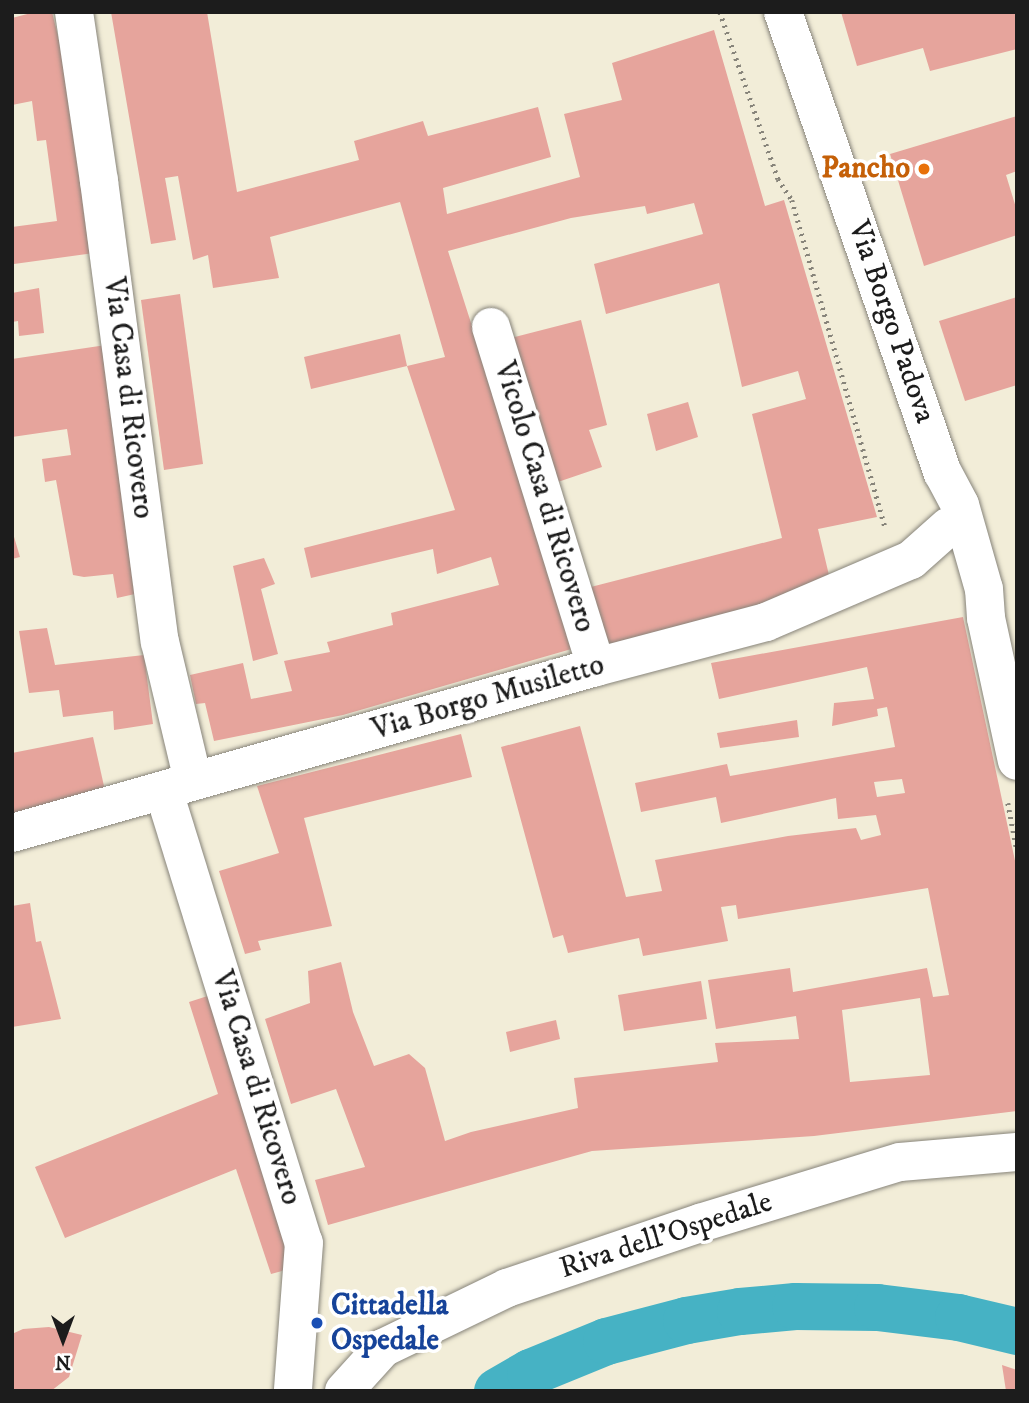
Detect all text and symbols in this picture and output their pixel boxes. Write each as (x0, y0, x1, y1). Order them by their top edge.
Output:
place label: Pancho (821, 151, 910, 187)
marker: Pancho (916, 161, 932, 177)
street label: Via Borgo Padova (840, 216, 942, 428)
street label: Via Casa di Ricovero (95, 275, 161, 521)
street label: Vicolo Casa di Ricovero (486, 357, 602, 637)
street label: Via Borgo Musiletto (368, 648, 608, 748)
street label: Via Casa di Ricovero (203, 966, 309, 1210)
street label: Riva dell'Ospedale (555, 1185, 777, 1287)
place label: Cittadella Ospedale (331, 1288, 449, 1358)
north arrow (28, 1305, 98, 1375)
marker: Cittadella Ospedale (309, 1315, 325, 1331)
text: N (55, 1350, 71, 1373)

